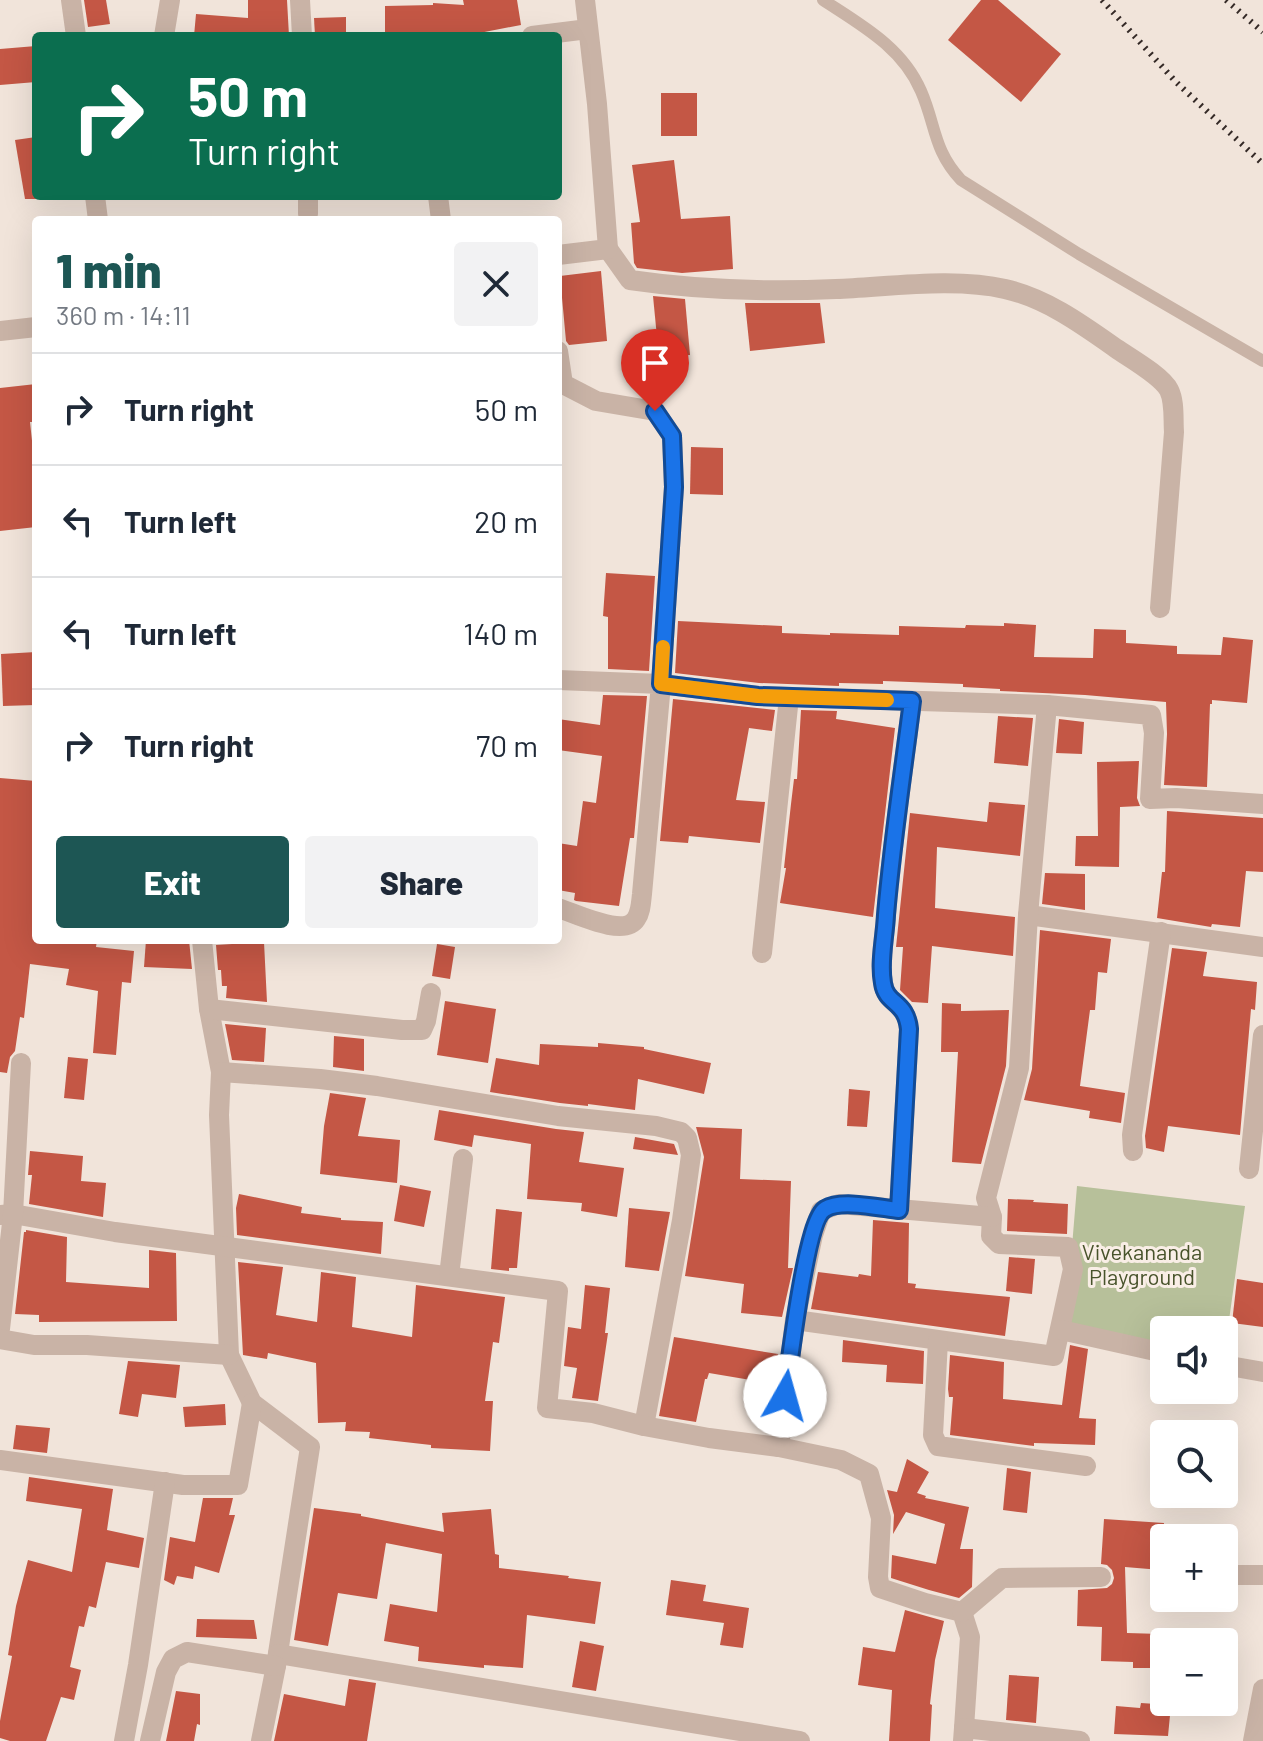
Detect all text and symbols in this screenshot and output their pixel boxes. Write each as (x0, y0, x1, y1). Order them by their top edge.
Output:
text: 50 m (188, 61, 308, 128)
icon: right (56, 64, 160, 168)
text: Turn right (188, 129, 340, 172)
text: 1 min (56, 240, 162, 298)
button: close (454, 242, 538, 326)
text: 360 m · 14:11 (56, 299, 191, 330)
pin (621, 329, 689, 411)
icon: arrive (633, 341, 677, 385)
icon: right (56, 387, 100, 431)
text: Turn right (124, 391, 254, 427)
text: 50 m (475, 391, 538, 427)
icon: left (56, 499, 100, 543)
text: Turn left (124, 503, 237, 539)
text: 20 m (474, 503, 538, 539)
icon: left (56, 611, 100, 655)
text: Turn left (124, 615, 237, 651)
text: 140 m (463, 615, 538, 651)
icon: right (56, 723, 100, 767)
text: Turn right (124, 727, 254, 763)
text: 70 m (476, 727, 538, 763)
button: Exit (56, 836, 289, 928)
button: Share (305, 836, 538, 928)
park label: Vivekananda Playground (1082, 1238, 1202, 1289)
map controls (1150, 1316, 1238, 1716)
button: sound (1150, 1316, 1238, 1404)
position arrow (743, 1354, 827, 1438)
button: search (1150, 1420, 1238, 1508)
button: + (1150, 1524, 1238, 1612)
button: − (1150, 1628, 1238, 1716)

